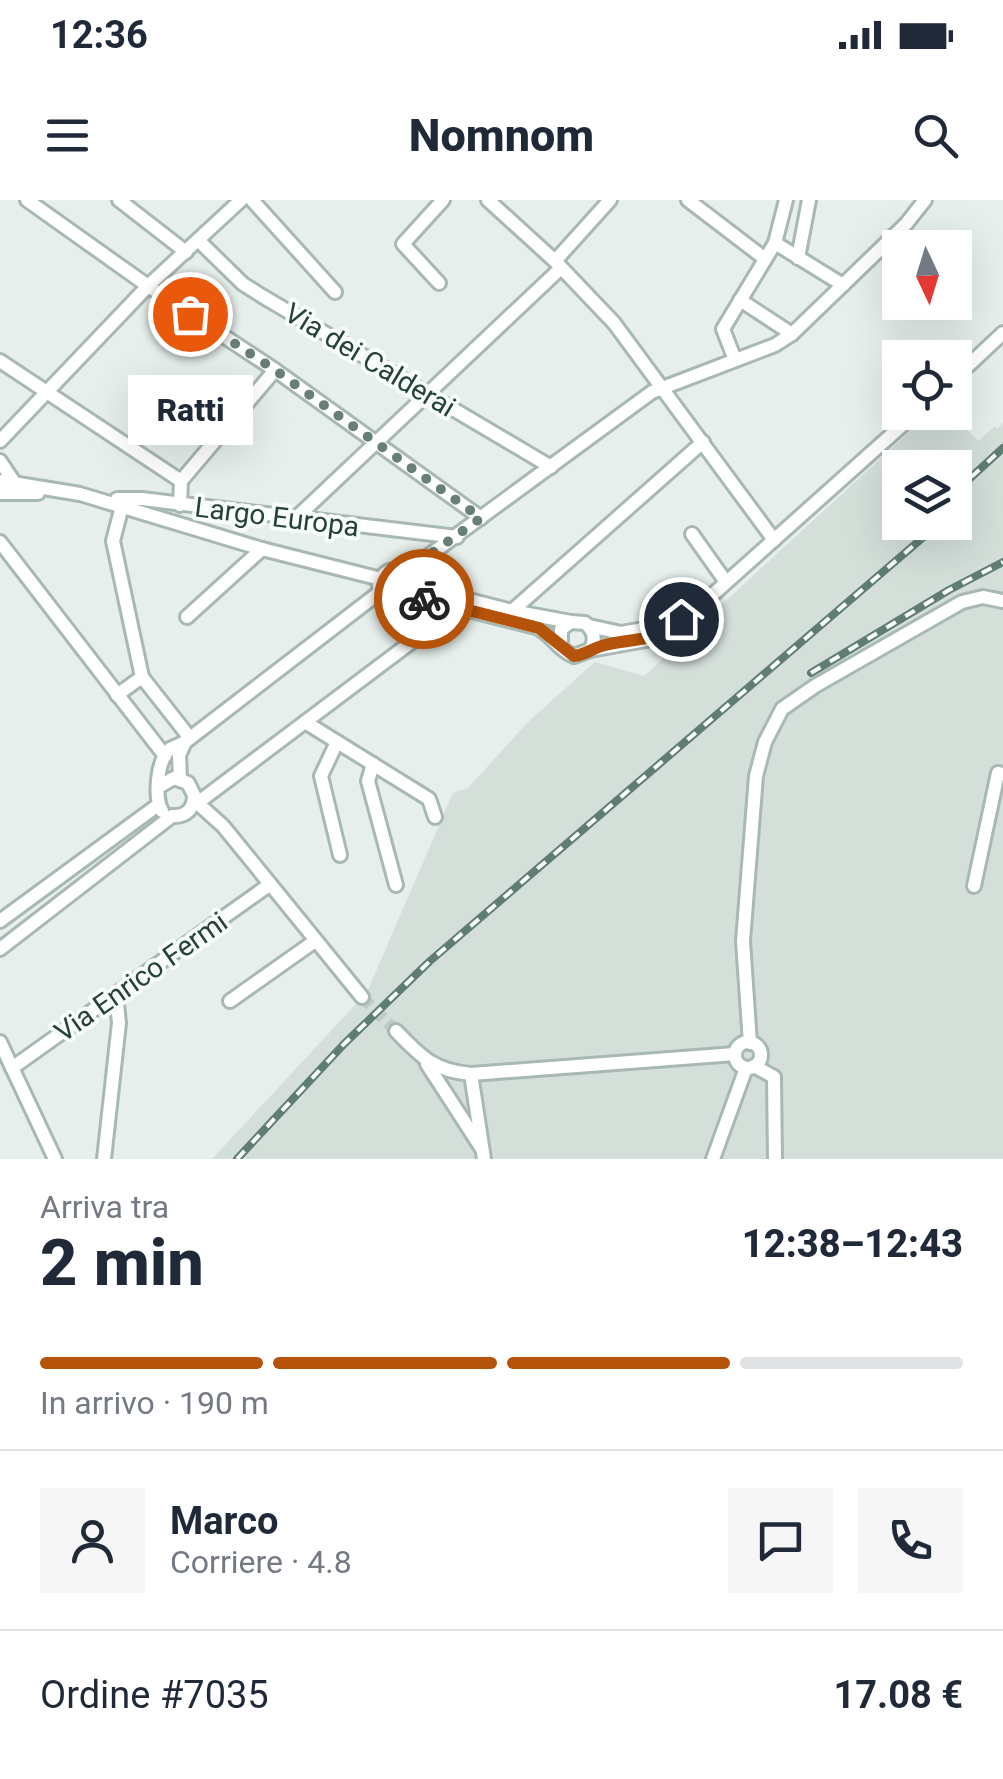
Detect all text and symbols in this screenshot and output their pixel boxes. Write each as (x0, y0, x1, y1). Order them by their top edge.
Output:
text: 12:36 (50, 13, 148, 57)
icon: menu (40, 108, 95, 163)
icon: search (908, 108, 963, 163)
text: Nomnom (409, 109, 594, 162)
north arrow (882, 230, 972, 320)
map controls (882, 230, 972, 540)
pin (148, 272, 233, 357)
icon: bag (163, 287, 218, 342)
street label: Via dei Calderai (279, 296, 461, 424)
button: locate (882, 340, 972, 430)
callout: Ratti (128, 374, 252, 444)
text: Ratti (156, 391, 225, 429)
button: layers (882, 450, 972, 540)
street label: Largo Europa (193, 491, 361, 543)
courier (374, 549, 474, 649)
icon: bike (397, 572, 452, 627)
pin (639, 577, 724, 662)
icon: home (654, 592, 709, 647)
street label: Via Enrico Fermi (48, 905, 234, 1049)
text: Arriva tra (40, 1188, 169, 1226)
text: 12:38–12:43 (742, 1222, 963, 1266)
text: 2 min (40, 1225, 204, 1301)
text: In arrivo · 190 m (40, 1384, 269, 1422)
button: person (40, 1488, 145, 1593)
button: chat (728, 1488, 833, 1593)
button: phone (858, 1488, 963, 1593)
text: Marco (170, 1499, 278, 1543)
text: Corriere · 4.8 (170, 1543, 352, 1581)
text: Ordine #7035 (40, 1673, 269, 1717)
text: 17.08 € (834, 1673, 963, 1717)

